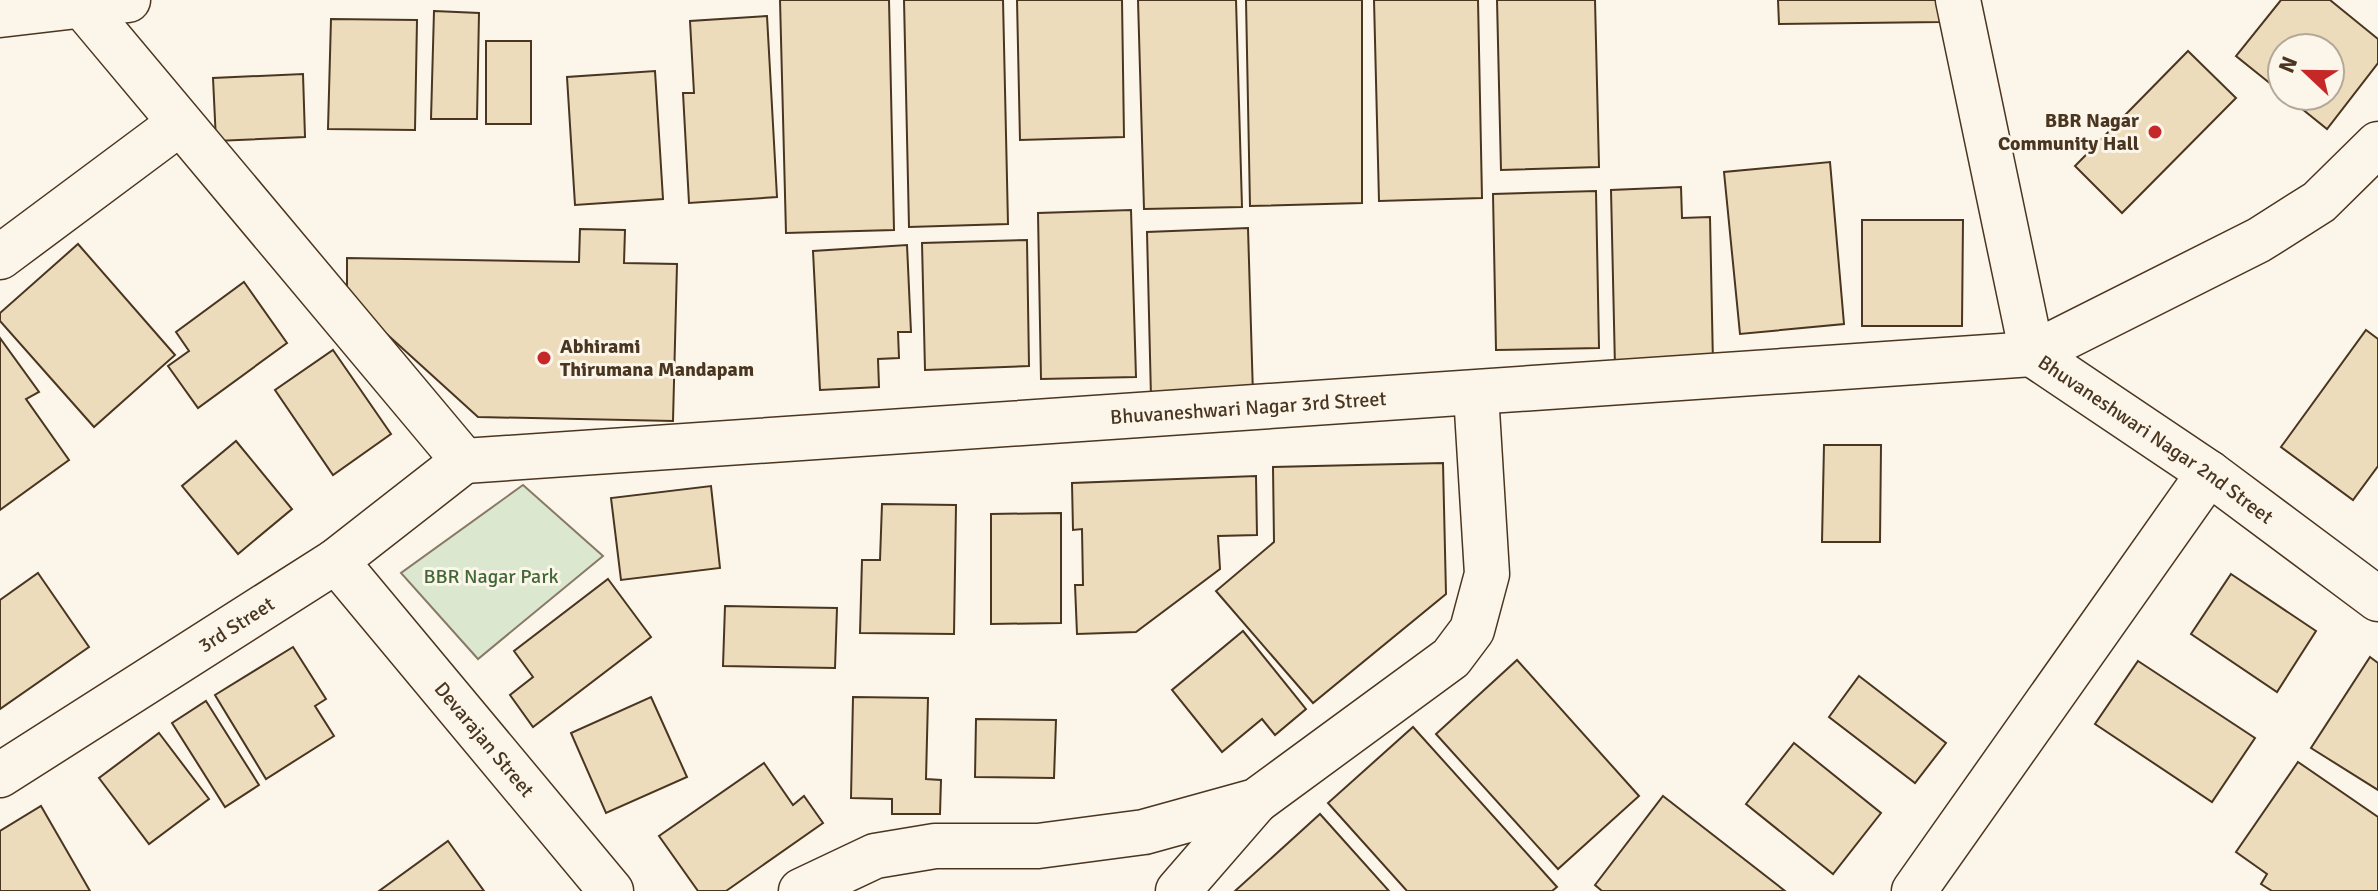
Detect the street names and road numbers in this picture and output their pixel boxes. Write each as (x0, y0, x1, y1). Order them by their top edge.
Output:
street label: Bhuvaneshwari Nagar 2nd Street (2033, 350, 2278, 530)
street label: Bhuvaneshwari Nagar 3rd Street (1109, 386, 1387, 430)
street label: 3rd Street (194, 592, 279, 658)
street label: Devarajan Street (429, 677, 539, 802)

